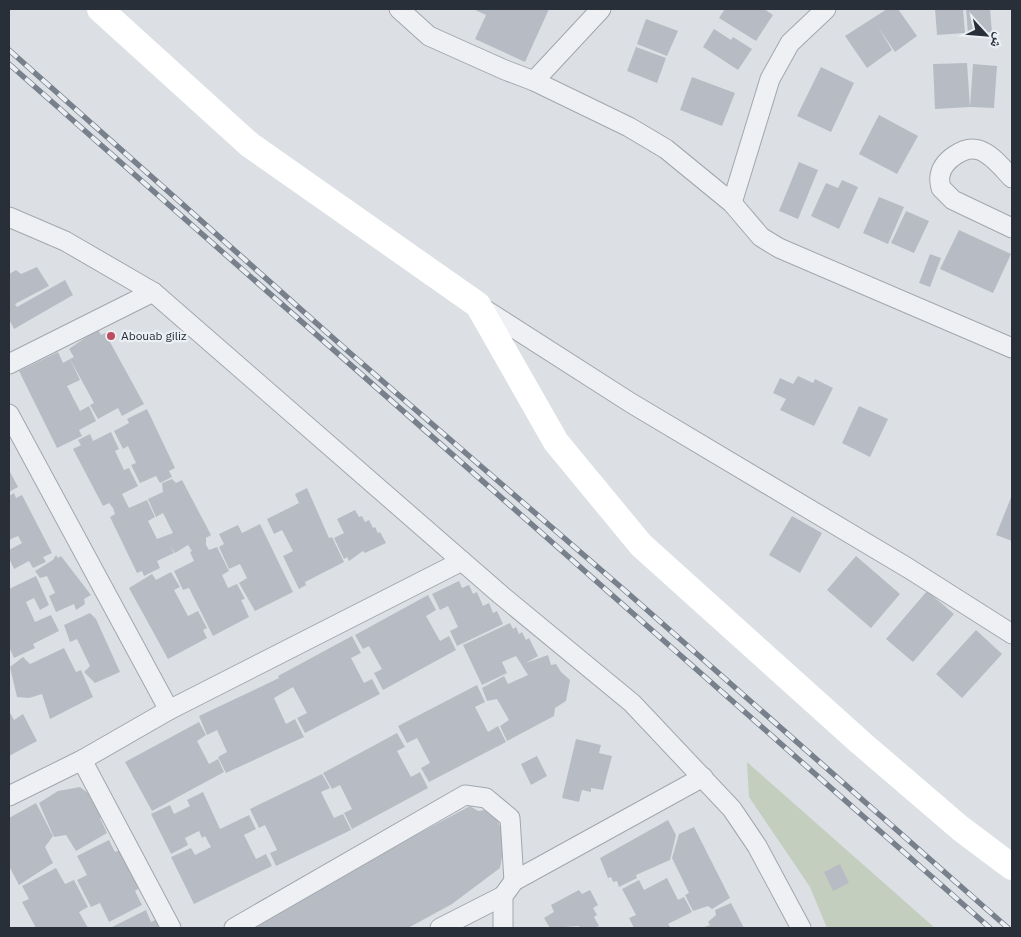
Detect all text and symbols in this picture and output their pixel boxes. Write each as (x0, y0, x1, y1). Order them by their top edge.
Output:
north arrow (961, 10, 1011, 60)
text: ش (986, 30, 1009, 51)
place label: Abouab giliz (121, 328, 187, 343)
marker: Abouab giliz (105, 330, 117, 342)

